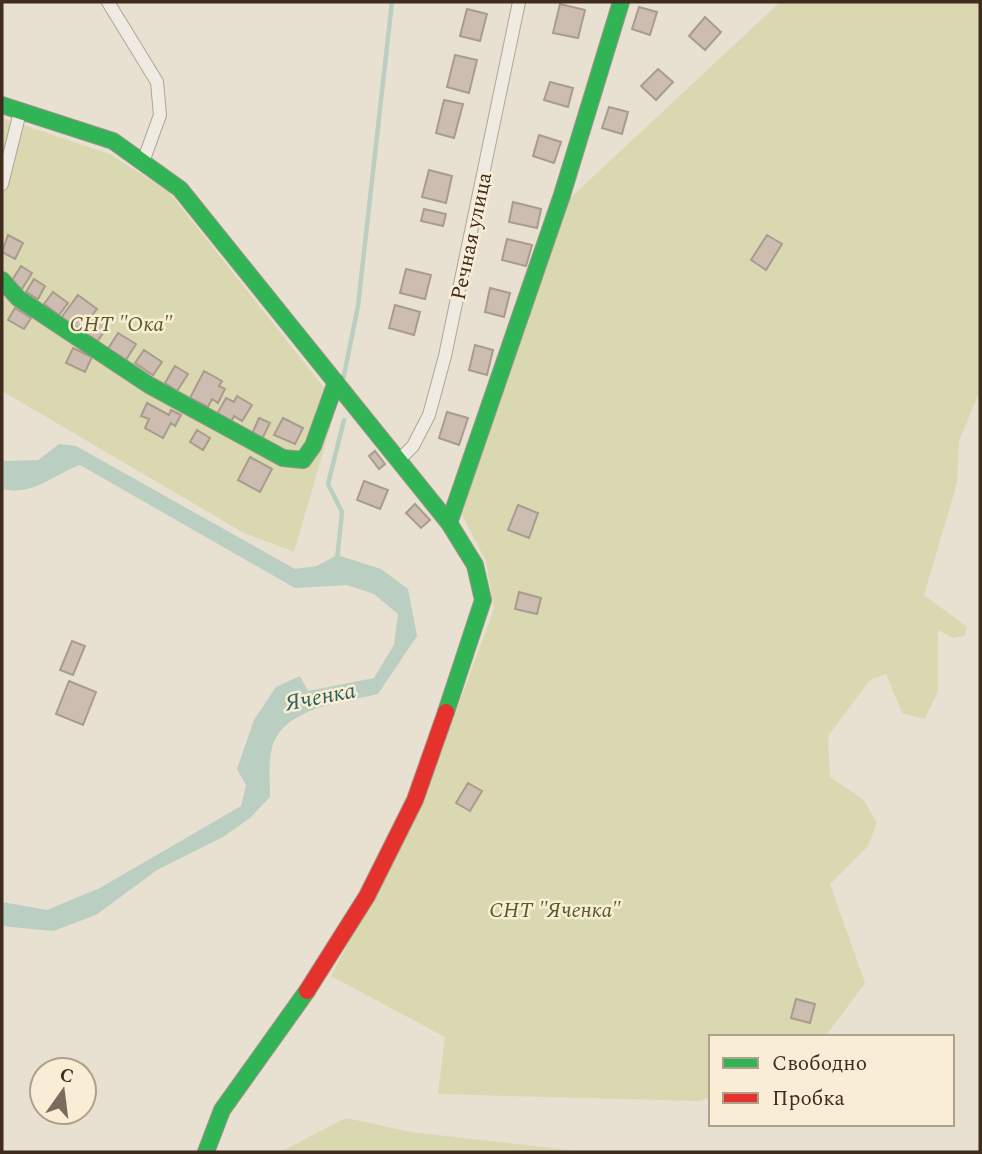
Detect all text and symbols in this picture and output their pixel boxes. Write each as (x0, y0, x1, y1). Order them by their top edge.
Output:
street label: Речная улица (443, 169, 501, 303)
park label: СНТ "Ока" (69, 309, 173, 341)
water label: Яченка (281, 673, 359, 722)
park label: СНТ "Яченка" (489, 895, 621, 927)
legend (709, 1035, 954, 1126)
text: Свободно (772, 1048, 867, 1080)
north arrow (28, 1056, 98, 1126)
text: С (57, 1060, 77, 1092)
text: Пробка (772, 1083, 846, 1115)

